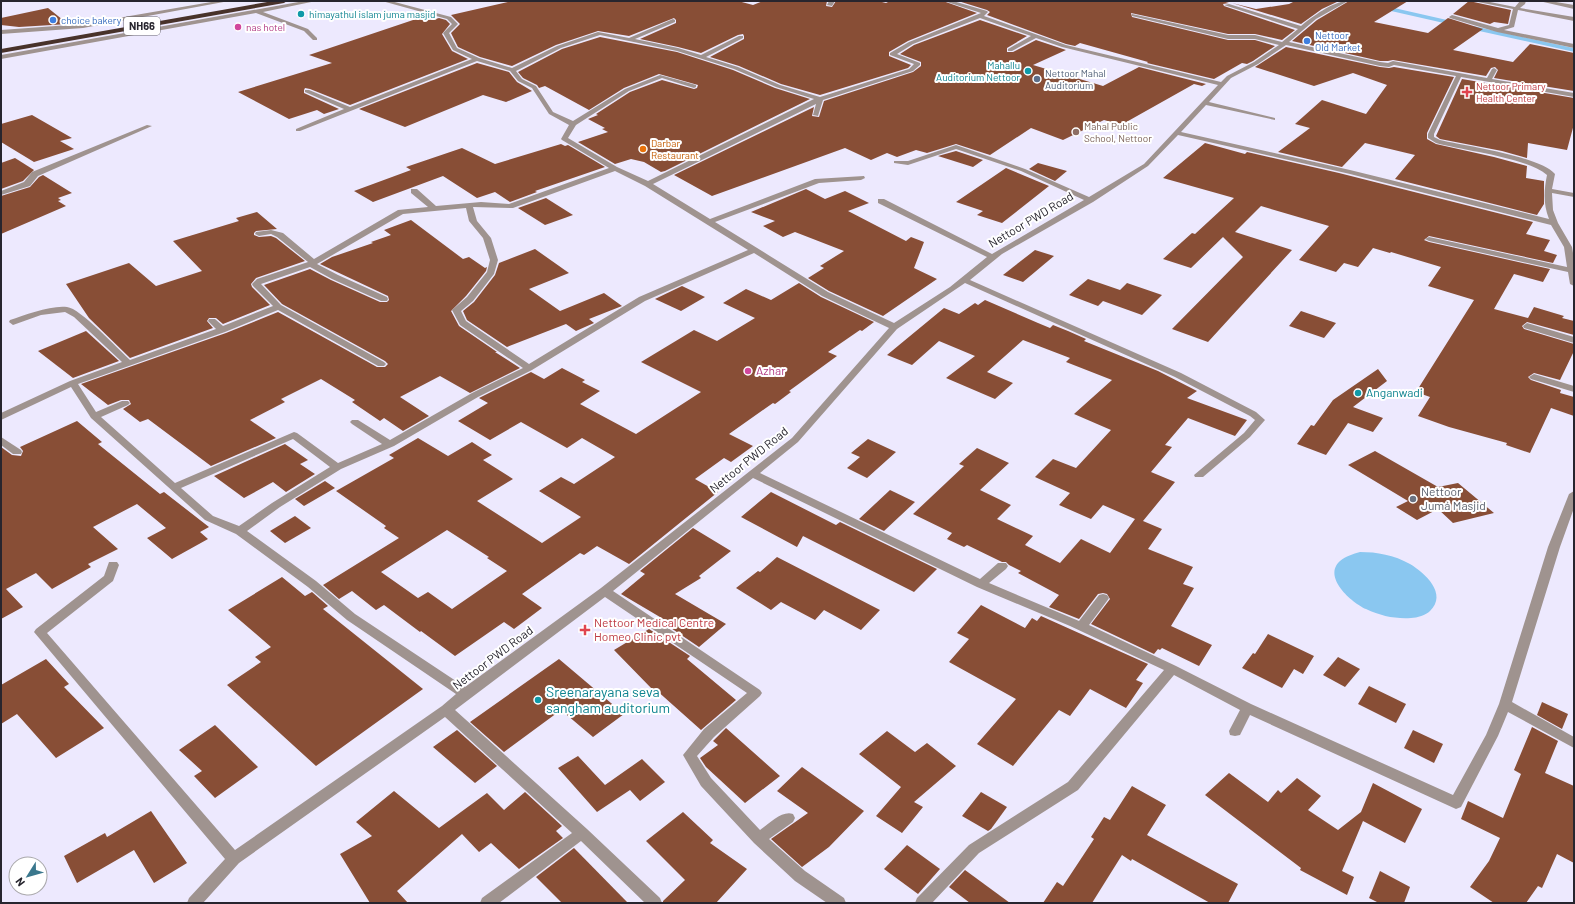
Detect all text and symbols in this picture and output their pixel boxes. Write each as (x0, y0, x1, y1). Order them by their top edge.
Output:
place label: himayathul islam juma masjid (309, 8, 435, 20)
marker: himayathul islam juma masjid (296, 9, 306, 19)
place label: choice bakery (61, 14, 122, 26)
marker: choice bakery (48, 15, 58, 25)
road number: NH66 (124, 17, 160, 35)
place label: nas hotel (246, 21, 285, 33)
marker: nas hotel (233, 22, 243, 32)
place label: Nettoor Old Market (1315, 29, 1361, 53)
marker: Nettoor Old Market (1302, 36, 1312, 46)
place label: Mahallu Auditorium Nettoor (936, 59, 1020, 83)
marker: Mahallu Auditorium Nettoor (1023, 66, 1033, 76)
place label: Nettoor Mahal Auditorium (1045, 67, 1106, 91)
marker: Nettoor Mahal Auditorium (1032, 74, 1042, 84)
place label: Nettoor Primary Health Center (1476, 80, 1546, 104)
marker: Nettoor Primary Health Center (1461, 86, 1473, 98)
place label: Mahal Public School, Nettoor (1084, 120, 1152, 144)
marker: Mahal Public School, Nettoor (1071, 127, 1081, 137)
place label: Darbar Restaurant (651, 137, 699, 161)
marker: Darbar Restaurant (638, 144, 648, 154)
street label: Nettoor PWD Road (985, 188, 1075, 250)
place label: Azhar (756, 363, 786, 377)
marker: Azhar (743, 366, 753, 376)
place label: Anganwadi (1366, 385, 1423, 399)
marker: Anganwadi (1353, 388, 1363, 398)
street label: Nettoor PWD Road (706, 423, 790, 495)
place label: Nettoor Jumá Masjid (1421, 484, 1486, 512)
marker: Nettoor Jumá Masjid (1408, 494, 1418, 504)
place label: Nettoor Medical Centre Homeo Clinic pvt (594, 615, 714, 643)
street label: Nettoor PWD Road (450, 623, 535, 692)
marker: Nettoor Medical Centre Homeo Clinic pvt (579, 624, 591, 636)
place label: Sreenarayana seva sangham auditorium (546, 683, 670, 716)
marker: Sreenarayana seva sangham auditorium (533, 695, 543, 705)
north arrow (8, 856, 48, 896)
text: N (12, 875, 27, 889)

